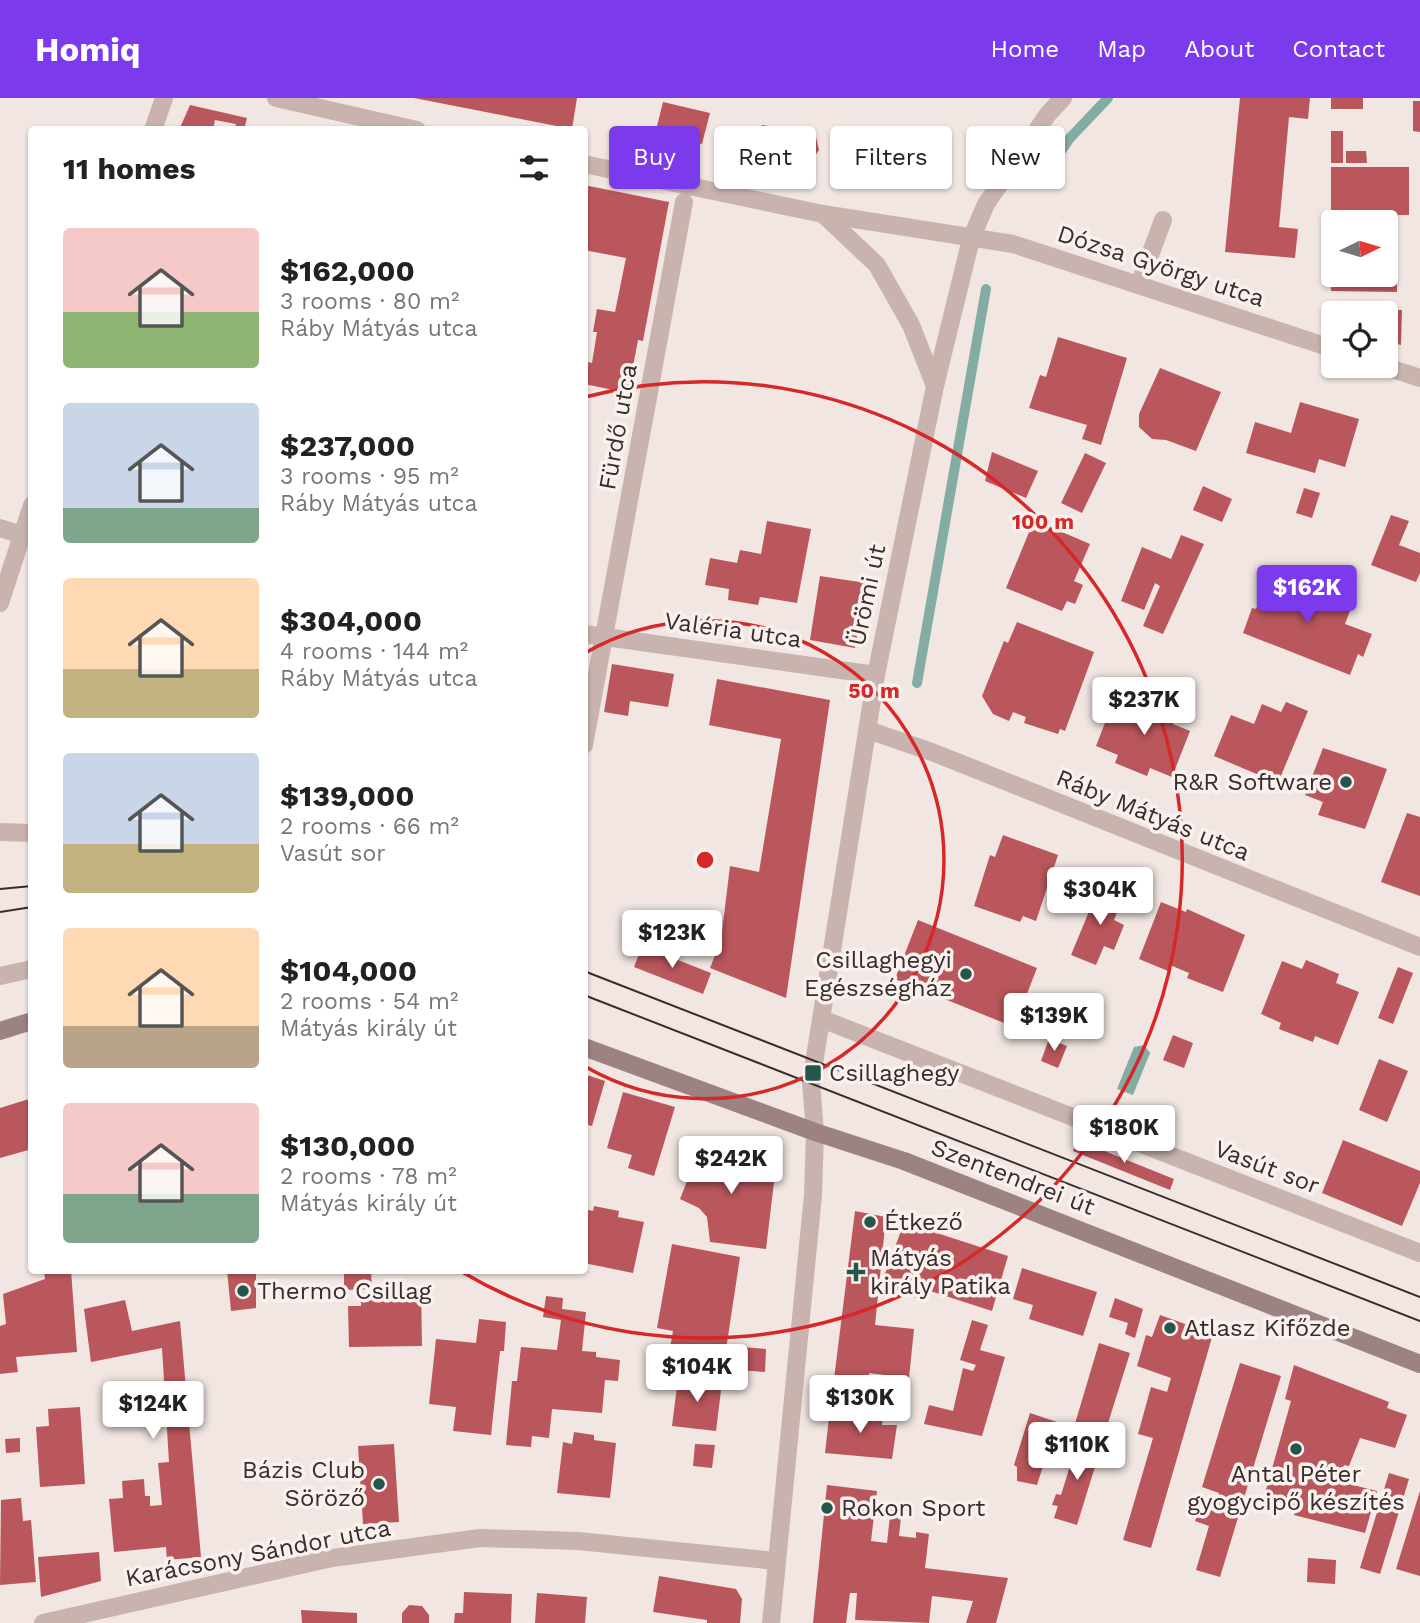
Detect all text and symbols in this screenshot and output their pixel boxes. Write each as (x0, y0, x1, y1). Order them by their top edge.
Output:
text: Homiq (35, 30, 141, 69)
text: Home (991, 35, 1059, 63)
text: Map (1097, 35, 1146, 63)
text: About (1184, 35, 1254, 63)
text: Contact (1292, 35, 1385, 63)
chip: Buy (609, 126, 700, 189)
chip: Rent (714, 126, 816, 189)
chip: Filters (830, 126, 952, 189)
chip: New (966, 126, 1065, 189)
icon: filters (515, 149, 553, 187)
text: 11 homes (63, 151, 196, 186)
north arrow (1321, 210, 1398, 287)
map controls (1321, 210, 1398, 378)
street label: Dózsa György utca (1054, 219, 1268, 313)
text: $162,000 (280, 253, 415, 288)
icon: home (119, 256, 203, 340)
text: 3 rooms · 80 m² (280, 288, 459, 315)
button: locate (1321, 301, 1398, 378)
text: Ráby Mátyás utca (280, 315, 478, 342)
street label: Fürdő utca (593, 362, 643, 492)
text: $237,000 (280, 428, 415, 463)
icon: home (119, 431, 203, 515)
text: 3 rooms · 95 m² (280, 463, 459, 490)
text: Ráby Mátyás utca (280, 490, 478, 517)
text: 100 m (1012, 509, 1074, 534)
street label: Ürömi út (843, 542, 891, 648)
pin: $162K (1258, 566, 1356, 625)
text: $162K (1273, 574, 1341, 601)
text: $304,000 (280, 603, 422, 638)
icon: home (119, 606, 203, 690)
street label: Valéria utca (663, 607, 803, 653)
text: 4 rooms · 144 m² (280, 638, 468, 665)
text: Ráby Mátyás utca (280, 665, 478, 692)
text: 50 m (848, 678, 900, 703)
pin: $237K (1095, 678, 1193, 737)
text: $237K (1108, 686, 1180, 713)
street label: Ráby Mátyás utca (1052, 763, 1254, 867)
place label: R&R Software (1172, 768, 1332, 796)
marker: R&R Software (1338, 774, 1354, 790)
text: $139,000 (280, 778, 415, 813)
icon: home (119, 781, 203, 865)
text: 2 rooms · 66 m² (280, 813, 459, 840)
text: Vasút sor (280, 840, 386, 867)
centre of rings (693, 848, 717, 872)
pin: $304K (1051, 868, 1149, 927)
text: $304K (1063, 876, 1137, 903)
pin: $123K (623, 910, 721, 970)
text: $123K (638, 919, 706, 946)
place label: Csillaghegyi Egészségház (804, 946, 952, 1002)
text: $104,000 (280, 953, 417, 988)
icon: home (119, 956, 203, 1040)
marker: Csillaghegyi Egészségház (958, 966, 974, 982)
text: 2 rooms · 54 m² (280, 988, 458, 1015)
pin: $139K (1005, 993, 1103, 1053)
text: $139K (1020, 1002, 1088, 1029)
text: Mátyás király út (280, 1015, 457, 1042)
place label: Csillaghegy (829, 1059, 960, 1087)
marker: Csillaghegy (803, 1063, 823, 1083)
pin: $180K (1075, 1105, 1173, 1165)
text: $180K (1089, 1114, 1159, 1141)
text: $130,000 (280, 1128, 415, 1163)
icon: home (119, 1131, 203, 1215)
street label: Szentendrei út (927, 1133, 1099, 1221)
street label: Vasút sor (1211, 1134, 1324, 1200)
pin: $242K (682, 1136, 780, 1196)
text: $242K (695, 1145, 767, 1172)
text: 2 rooms · 78 m² (280, 1163, 457, 1190)
text: Mátyás király út (280, 1190, 457, 1217)
place label: Étkező (884, 1208, 963, 1236)
marker: Étkező (862, 1214, 878, 1230)
place label: Mátyás király Patika (870, 1244, 1011, 1300)
marker: Mátyás király Patika (848, 1264, 864, 1280)
place label: Thermo Csillag (257, 1277, 432, 1305)
marker: Thermo Csillag (235, 1283, 251, 1299)
place label: Atlasz Kifőzde (1184, 1314, 1351, 1342)
marker: Atlasz Kifőzde (1162, 1320, 1178, 1336)
pin: $104K (648, 1344, 746, 1404)
text: $104K (662, 1353, 732, 1380)
pin: $130K (811, 1376, 909, 1435)
pin: $124K (104, 1382, 202, 1441)
text: $130K (825, 1384, 895, 1411)
text: $124K (119, 1390, 187, 1417)
pin: $110K (1028, 1422, 1126, 1482)
text: $110K (1044, 1431, 1110, 1458)
marker: Antal Péter gyogycipő készítés (1288, 1441, 1304, 1457)
place label: Bázis Club Söröző (242, 1456, 365, 1512)
place label: Antal Péter gyogycipő készítés (1187, 1460, 1405, 1516)
marker: Bázis Club Söröző (371, 1476, 387, 1492)
place label: Rokon Sport (841, 1494, 985, 1522)
marker: Rokon Sport (819, 1500, 835, 1516)
street label: Karácsony Sándor utca (123, 1514, 393, 1592)

